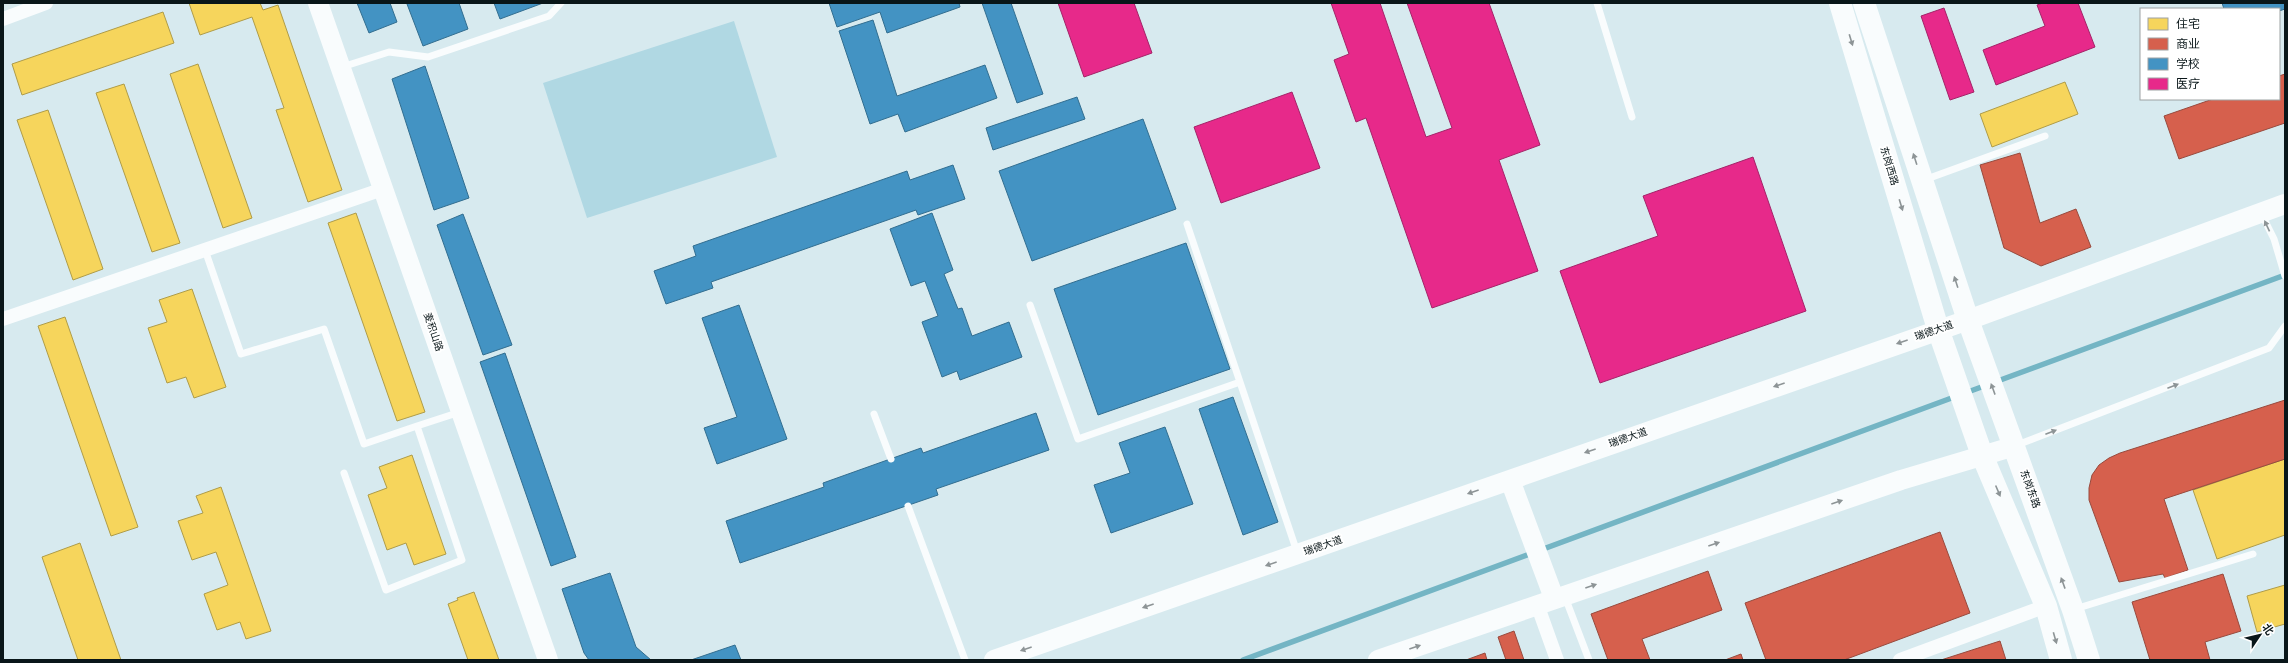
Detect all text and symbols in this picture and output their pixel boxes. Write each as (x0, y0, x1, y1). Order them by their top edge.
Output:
legend (2140, 8, 2280, 100)
text: 住宅 (2176, 17, 2200, 31)
one-way arrow (1848, 35, 1854, 47)
text: 商业 (2176, 37, 2200, 51)
text: 学校 (2176, 57, 2200, 71)
text: 医疗 (2176, 77, 2200, 91)
street label: 东岗西路 (1877, 145, 1901, 187)
one-way arrow (1912, 153, 1918, 165)
one-way arrow (1898, 199, 1904, 211)
one-way arrow (2264, 220, 2270, 231)
one-way arrow (1953, 276, 1959, 288)
street label: 麦积山路 (421, 311, 445, 353)
street label: 瑞德大道 (1913, 319, 1955, 343)
one-way arrow (1895, 339, 1907, 345)
one-way arrow (1773, 382, 1785, 388)
one-way arrow (1990, 382, 1996, 394)
one-way arrow (2167, 382, 2179, 388)
street label: 瑞德大道 (1607, 426, 1649, 450)
one-way arrow (2046, 429, 2058, 435)
one-way arrow (1584, 449, 1596, 455)
street label: 东岗东路 (2018, 468, 2042, 510)
one-way arrow (1995, 485, 2001, 497)
one-way arrow (1467, 490, 1479, 496)
one-way arrow (1831, 498, 1843, 504)
street label: 瑞德大道 (1302, 534, 1344, 558)
one-way arrow (1708, 540, 1720, 546)
one-way arrow (1265, 561, 1277, 567)
one-way arrow (2060, 577, 2066, 589)
one-way arrow (1585, 582, 1597, 588)
one-way arrow (1142, 604, 1154, 610)
north arrow (2240, 615, 2280, 655)
text: 北 (2259, 621, 2276, 638)
one-way arrow (2052, 632, 2058, 644)
one-way arrow (1410, 644, 1422, 650)
one-way arrow (1019, 646, 1031, 652)

